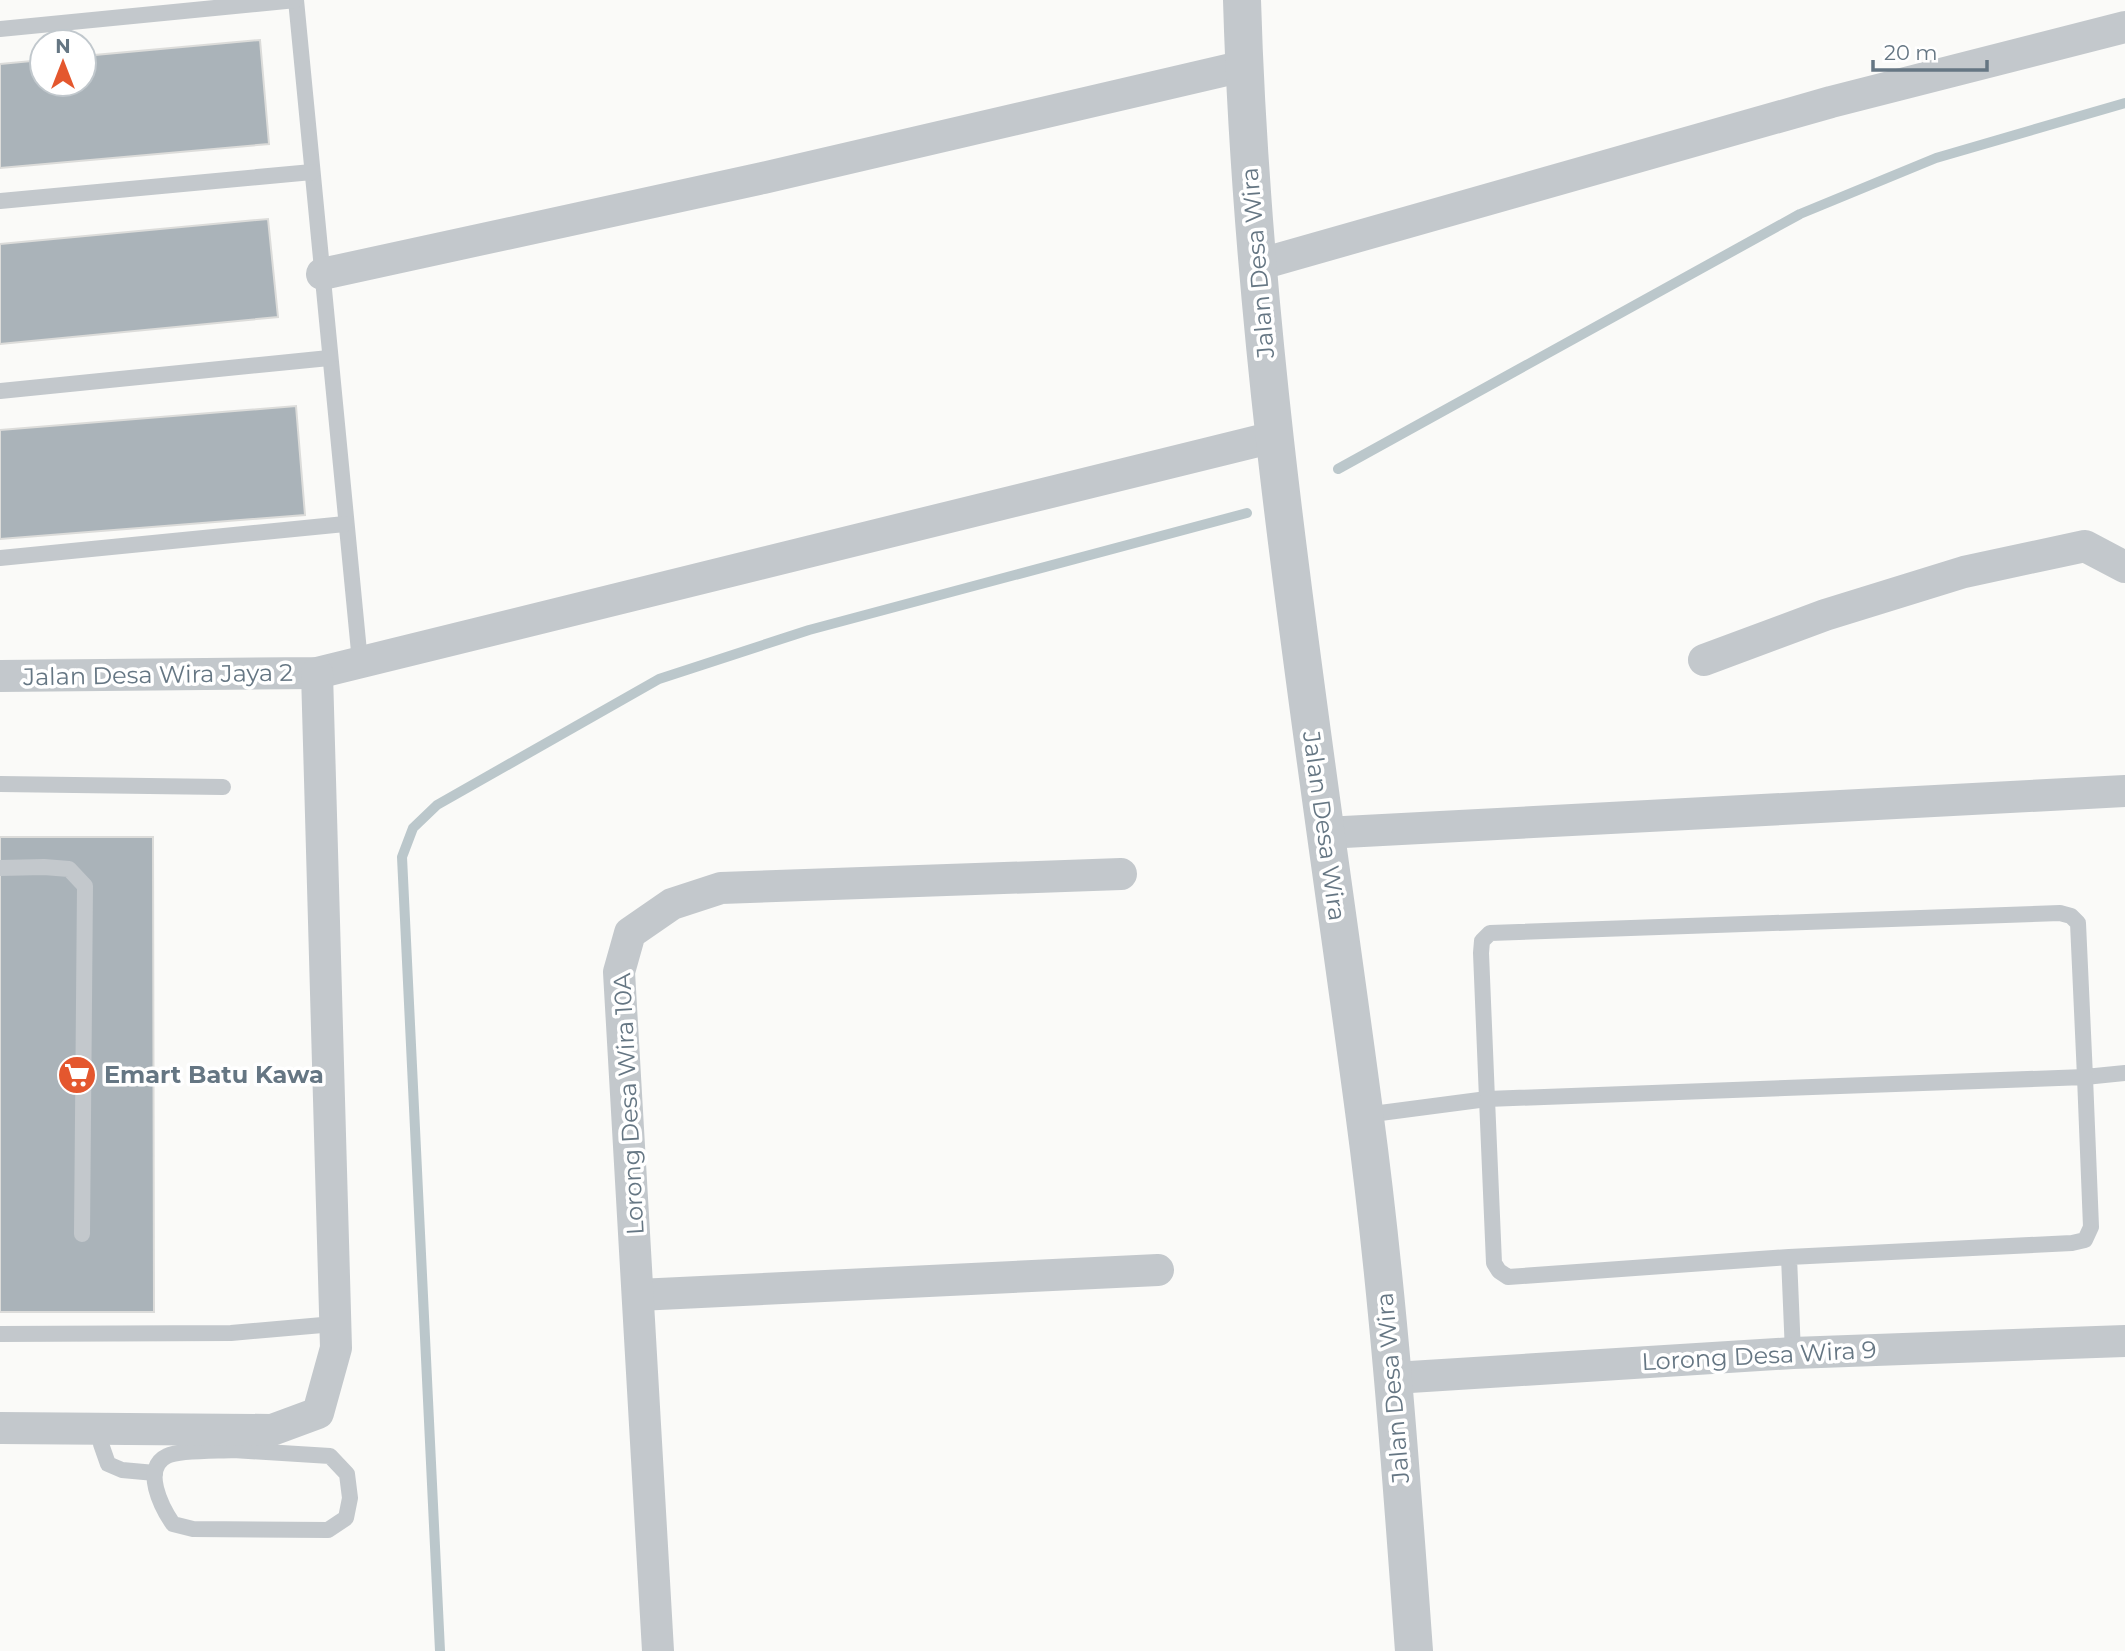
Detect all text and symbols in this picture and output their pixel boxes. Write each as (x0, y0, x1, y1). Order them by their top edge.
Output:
north arrow (28, 28, 98, 98)
scale bar (1873, 28, 1987, 72)
text: N (55, 35, 71, 58)
text: 20 m (1884, 40, 1938, 65)
street label: Jalan Desa Wira (1235, 166, 1280, 361)
street label: Jalan Desa Wira Jaya 2 (22, 658, 293, 691)
street label: Jalan Desa Wira (1297, 728, 1352, 923)
street label: Lorong Desa Wira 10A (607, 972, 650, 1236)
supermarket icon: Emart Batu Kawa (56, 1054, 98, 1096)
place label: Emart Batu Kawa (104, 1060, 324, 1089)
street label: Jalan Desa Wira (1370, 1291, 1415, 1486)
street label: Lorong Desa Wira 9 (1641, 1335, 1877, 1376)

